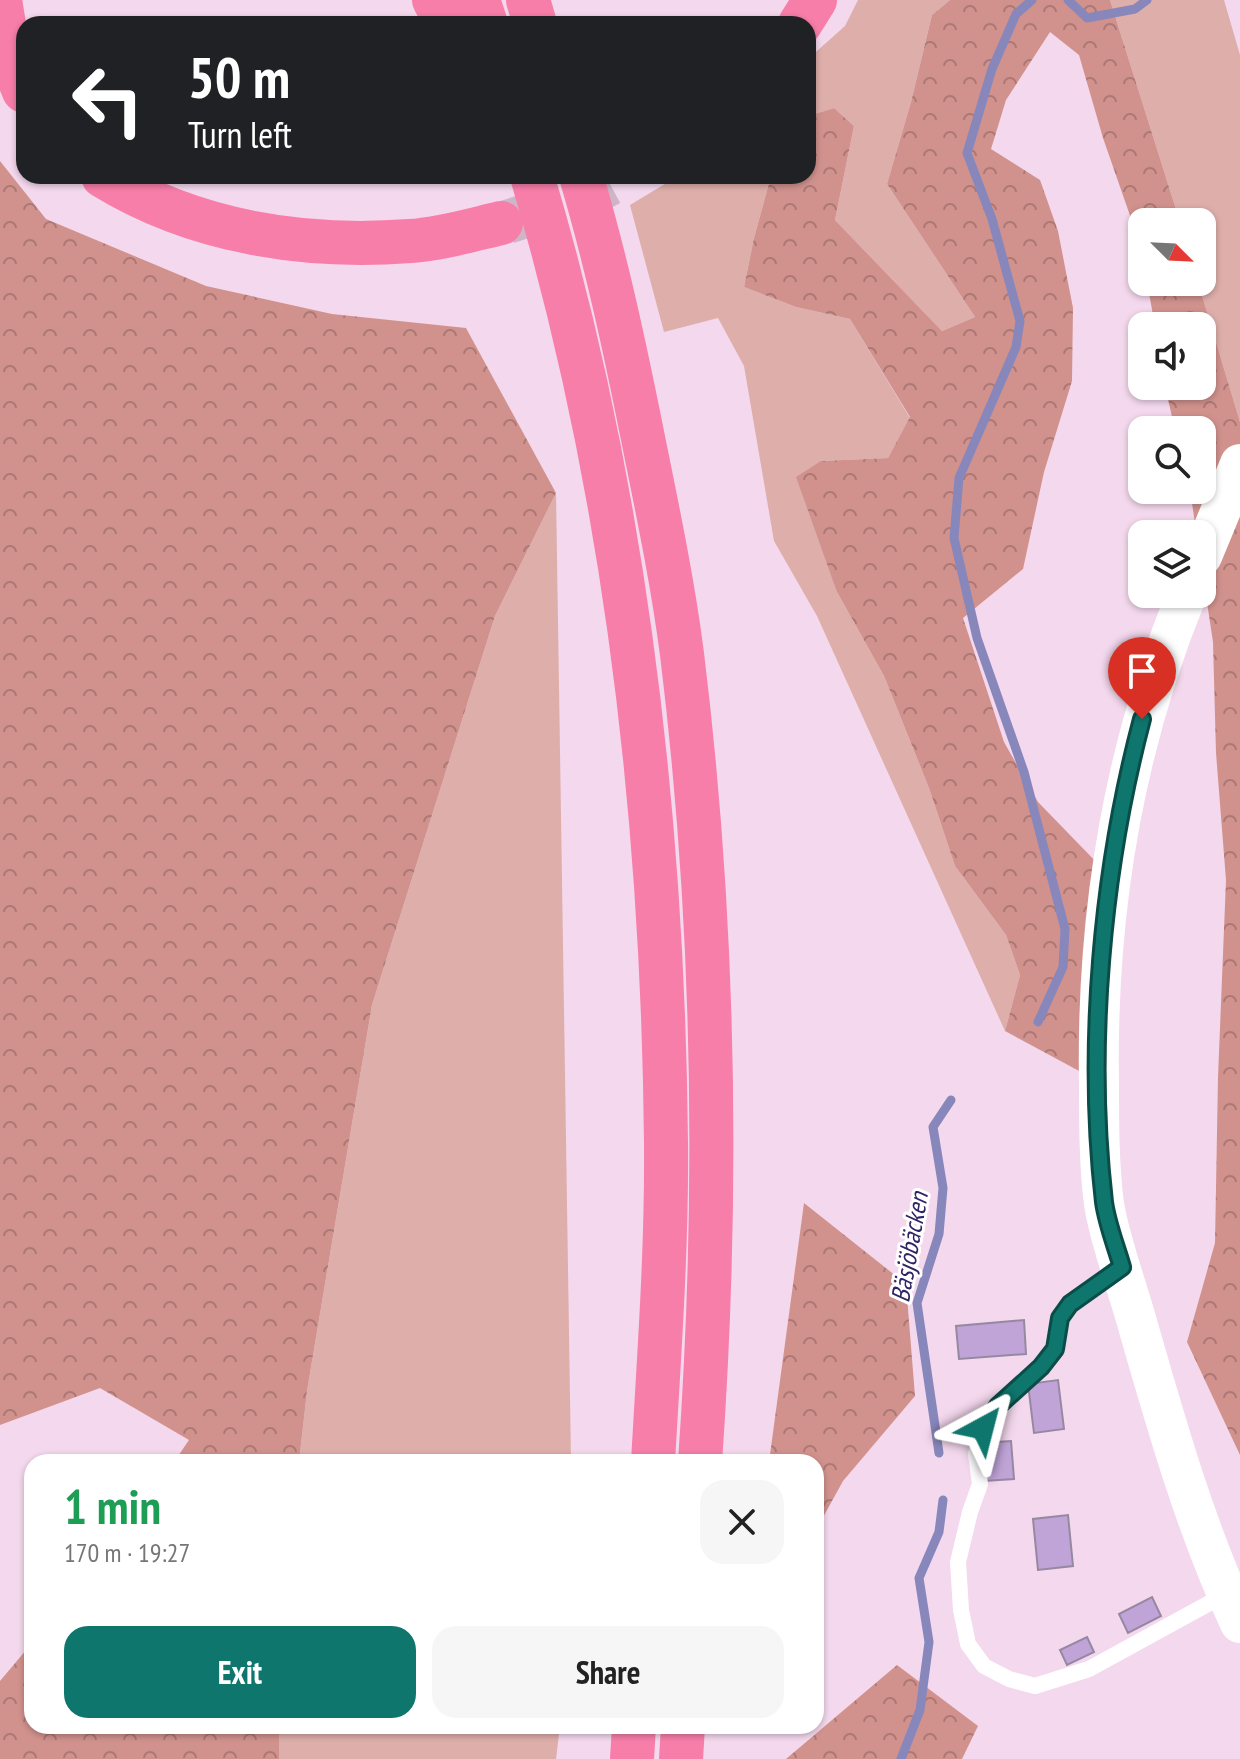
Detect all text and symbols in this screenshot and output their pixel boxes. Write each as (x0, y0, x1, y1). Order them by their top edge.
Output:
text: 50 m (188, 41, 290, 113)
icon: left (56, 48, 160, 152)
text: Turn left (188, 111, 292, 158)
north arrow (1128, 208, 1216, 296)
map controls (1128, 208, 1216, 608)
button: sound (1128, 312, 1216, 400)
button: search (1128, 416, 1216, 504)
button: layers (1128, 520, 1216, 608)
pin (1108, 637, 1176, 719)
icon: arrive (1120, 649, 1164, 693)
water label: Bäsjöbäcken (883, 1188, 935, 1305)
position arrow (941, 1386, 1025, 1470)
text: 1 min (64, 1475, 161, 1537)
button: close (700, 1480, 784, 1564)
text: 170 m · 19:27 (64, 1536, 190, 1569)
button: Exit (64, 1626, 416, 1718)
button: Share (432, 1626, 784, 1718)

